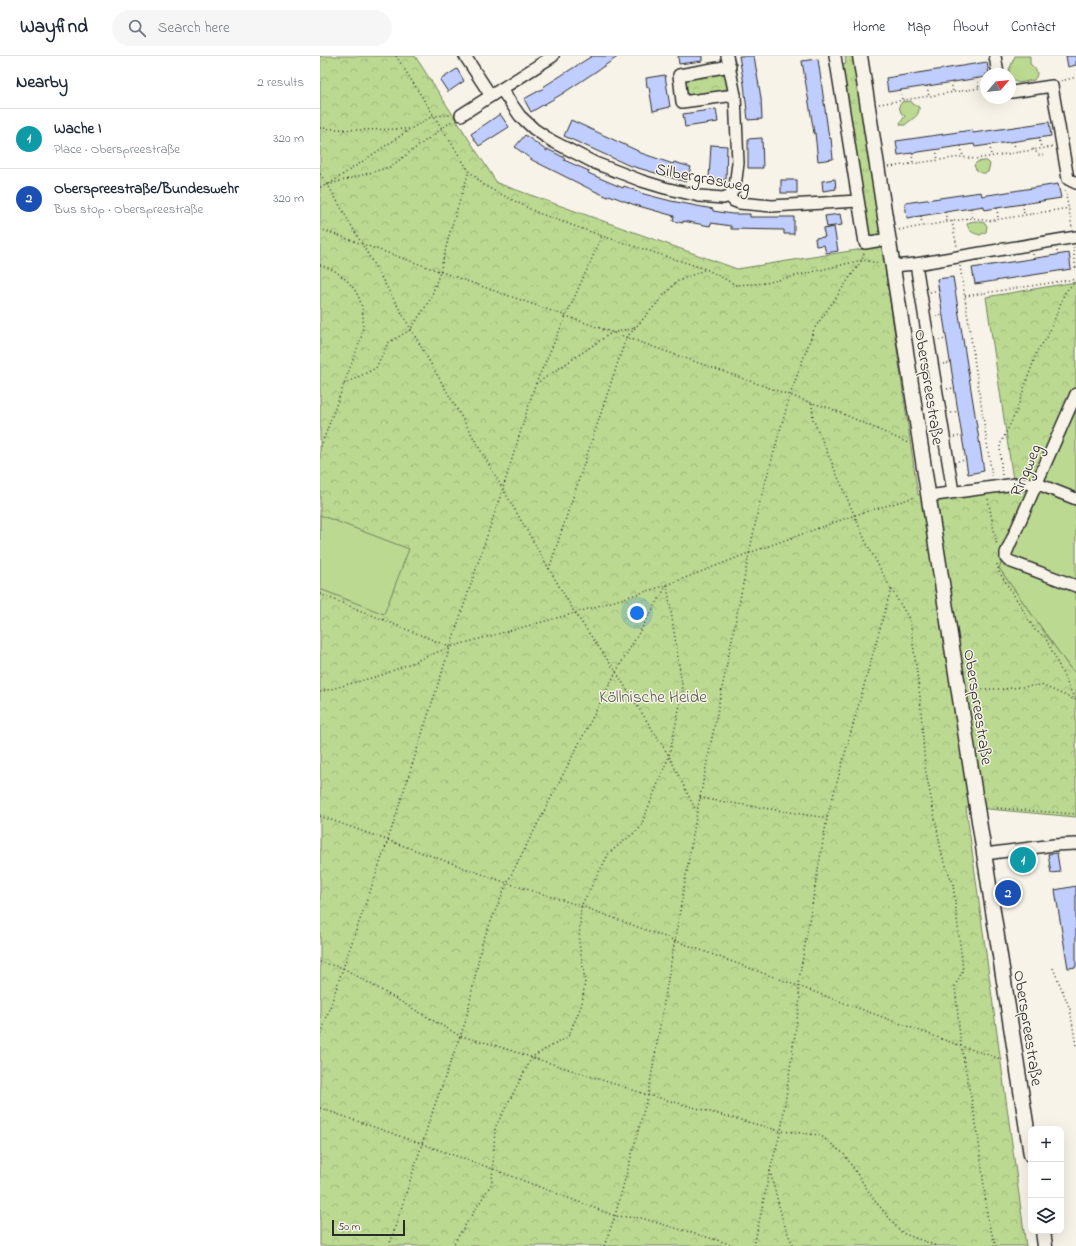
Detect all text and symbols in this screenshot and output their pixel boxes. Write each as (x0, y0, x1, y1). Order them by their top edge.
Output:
search box (112, 10, 392, 46)
text: Wayfind (20, 14, 88, 41)
icon: search (126, 17, 148, 39)
text: Search here (158, 17, 230, 39)
text: Home (853, 17, 885, 38)
text: Map (907, 17, 931, 38)
text: About (953, 17, 989, 38)
text: Contact (1011, 17, 1056, 38)
north arrow (980, 68, 1016, 104)
text: Nearby (16, 70, 68, 95)
text: 2 results (257, 73, 304, 92)
text: Wache I (54, 118, 102, 140)
text: 1 (27, 129, 31, 148)
text: 320 m (273, 129, 304, 148)
text: Place · Oberspreestraße (54, 140, 180, 159)
street label: Silbergrasweg (653, 157, 752, 202)
text: Oberspreestraße/Bundeswehr (54, 178, 239, 200)
text: 2 (26, 189, 32, 208)
text: 320 m (273, 189, 304, 208)
text: Bus stop · Oberspreestraße (54, 200, 203, 219)
street label: Oberspreestraße (907, 328, 950, 447)
street label: Ringweg (1004, 440, 1050, 502)
your location (627, 603, 647, 623)
street label: Oberspreestraße (956, 648, 999, 767)
park label: Köllnische Heide (599, 685, 707, 710)
pin: 1 (1010, 845, 1036, 875)
pin: 2 (995, 878, 1021, 908)
street label: Oberspreestraße (1006, 969, 1049, 1088)
map controls (1028, 1126, 1064, 1234)
button: + (1028, 1126, 1064, 1162)
button: − (1028, 1162, 1064, 1198)
button: layers (1028, 1198, 1064, 1234)
scale bar (332, 1218, 405, 1237)
text: 50 m (338, 1219, 360, 1235)

